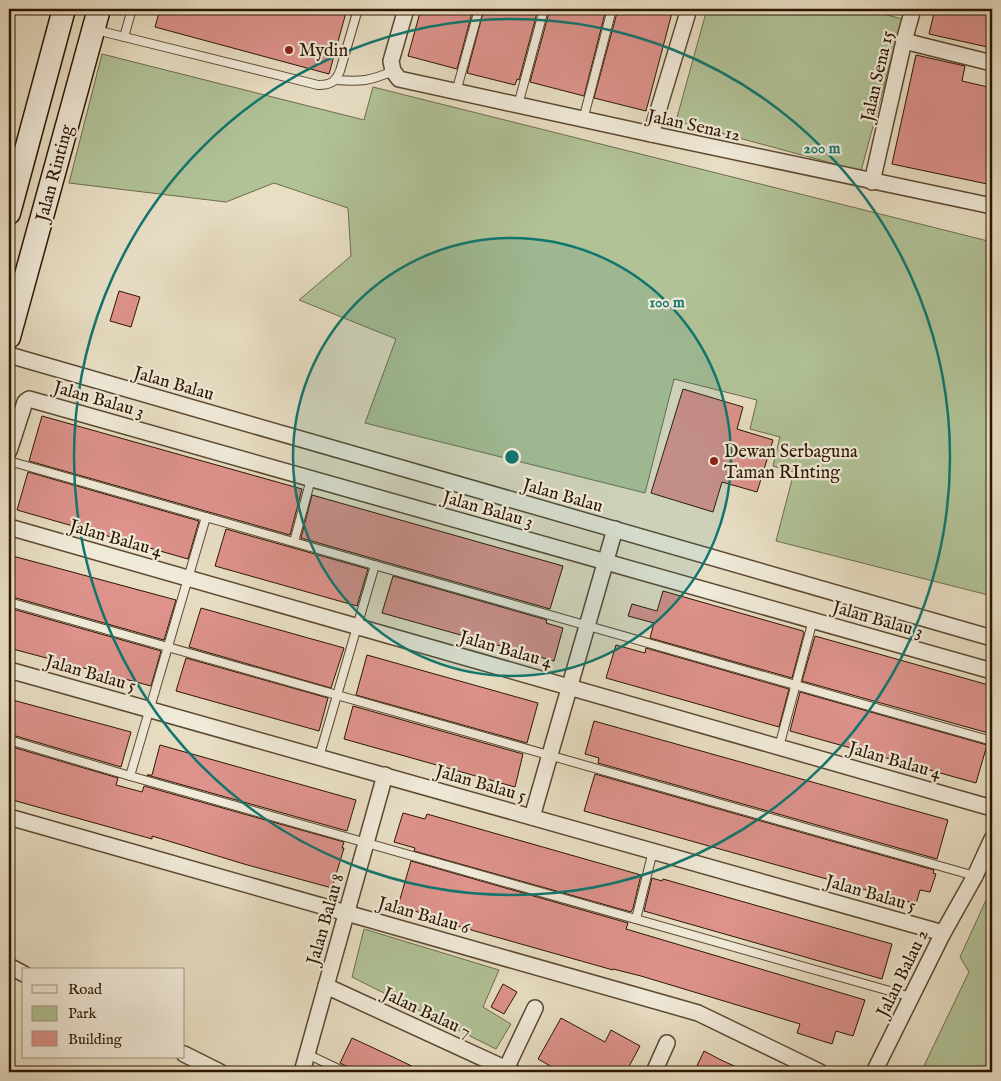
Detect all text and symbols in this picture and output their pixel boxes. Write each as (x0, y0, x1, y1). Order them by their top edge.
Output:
street label: Jalan Sena 15 (856, 28, 900, 126)
place label: Mydin (299, 40, 348, 63)
marker: Mydin (283, 44, 295, 56)
street label: Jalan Sena 12 (643, 105, 742, 148)
street label: Jalan Rinting (31, 122, 79, 226)
text: 200 m (804, 139, 841, 158)
text: 100 m (649, 293, 685, 312)
street label: Jalan Balau (129, 361, 216, 407)
street label: Jalan Balau 3 (49, 376, 147, 424)
place label: Dewan Serbaguna Taman RInting (724, 441, 858, 485)
centre of rings (503, 448, 521, 466)
marker: Dewan Serbaguna Taman RInting (708, 455, 720, 467)
street label: Jalan Balau (518, 473, 605, 519)
street label: Jalan Balau 3 (438, 486, 536, 534)
street label: Jalan Balau 4 (65, 515, 165, 564)
street label: Jalan Balau 3 (828, 596, 926, 644)
street label: Jalan Balau 4 (455, 626, 555, 675)
street label: Jalan Balau 5 (41, 650, 139, 698)
street label: Jalan Balau 4 (844, 737, 944, 786)
street label: Jalan Balau 5 (431, 760, 529, 808)
street label: Jalan Balau 5 (821, 870, 919, 918)
street label: Jalan Balau 8 (302, 871, 350, 969)
street label: Jalan Balau 6 (373, 892, 472, 941)
street label: Jalan Balau 2 (871, 926, 935, 1023)
legend (22, 968, 185, 1058)
text: Road (68, 980, 103, 999)
street label: Jalan Balau 7 (377, 982, 474, 1044)
text: Park (68, 1004, 98, 1023)
text: Building (68, 1030, 123, 1049)

